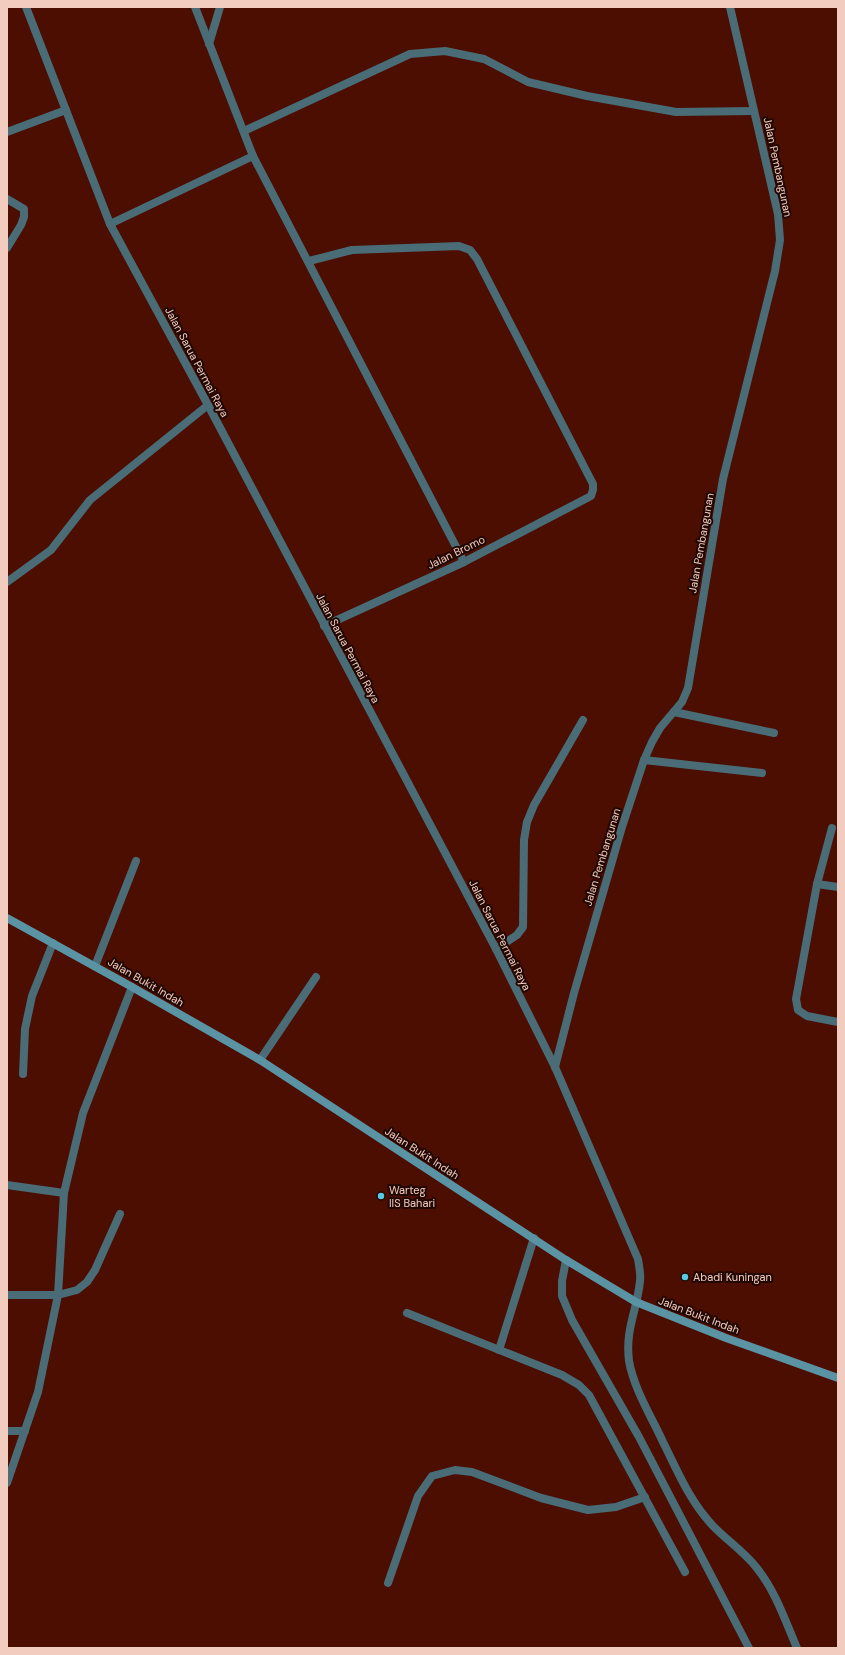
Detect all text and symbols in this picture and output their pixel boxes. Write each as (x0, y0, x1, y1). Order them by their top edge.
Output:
street label: Jalan Pembangunan (761, 116, 795, 218)
street label: Jalan Sarua Permai Raya (162, 305, 232, 419)
street label: Jalan Pembangunan (685, 492, 717, 594)
street label: Jalan Bromo (425, 532, 487, 572)
street label: Jalan Sarua Permai Raya (313, 591, 383, 705)
street label: Jalan Pembangunan (580, 806, 624, 908)
street label: Jalan Sarua Permai Raya (466, 877, 534, 993)
street label: Jalan Bukit Indah (105, 955, 187, 1009)
street label: Jalan Bukit Indah (382, 1124, 462, 1182)
place label: Warteg IIS Bahari (389, 1183, 435, 1210)
marker: Warteg IIS Bahari (376, 1191, 386, 1201)
place label: Abadi Kuningan (693, 1270, 772, 1284)
marker: Abadi Kuningan (680, 1272, 690, 1282)
street label: Jalan Bukit Indah (657, 1293, 741, 1337)

